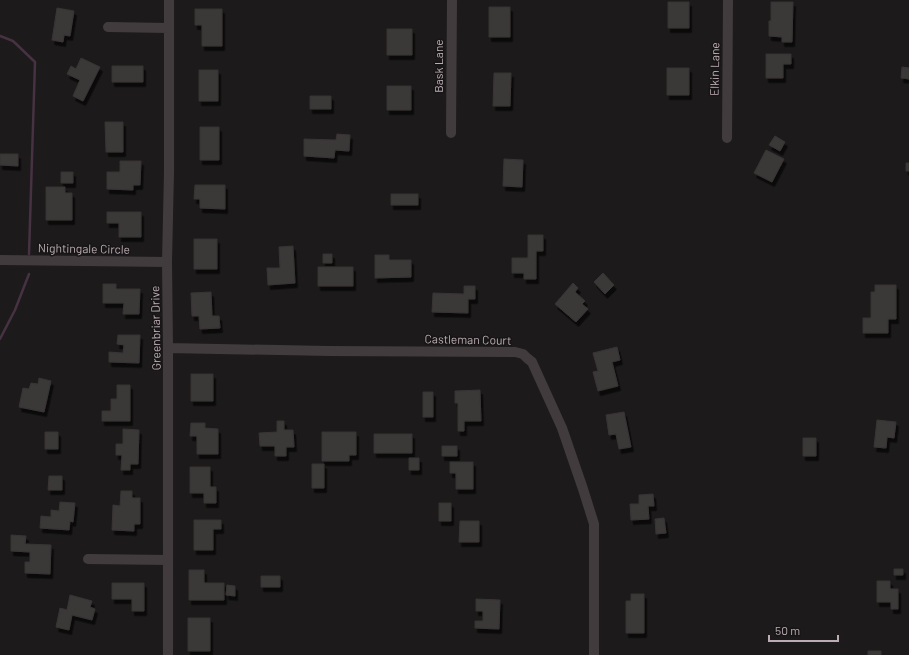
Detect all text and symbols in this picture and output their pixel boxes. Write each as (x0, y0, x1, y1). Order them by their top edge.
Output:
street label: Bask Lane (431, 39, 445, 93)
street label: Elkin Lane (707, 42, 721, 96)
street label: Nightingale Circle (38, 240, 130, 256)
street label: Greenbriar Drive (147, 286, 163, 370)
street label: Castleman Court (425, 331, 511, 347)
scale bar (769, 617, 838, 643)
text: 50 m (775, 623, 800, 637)

